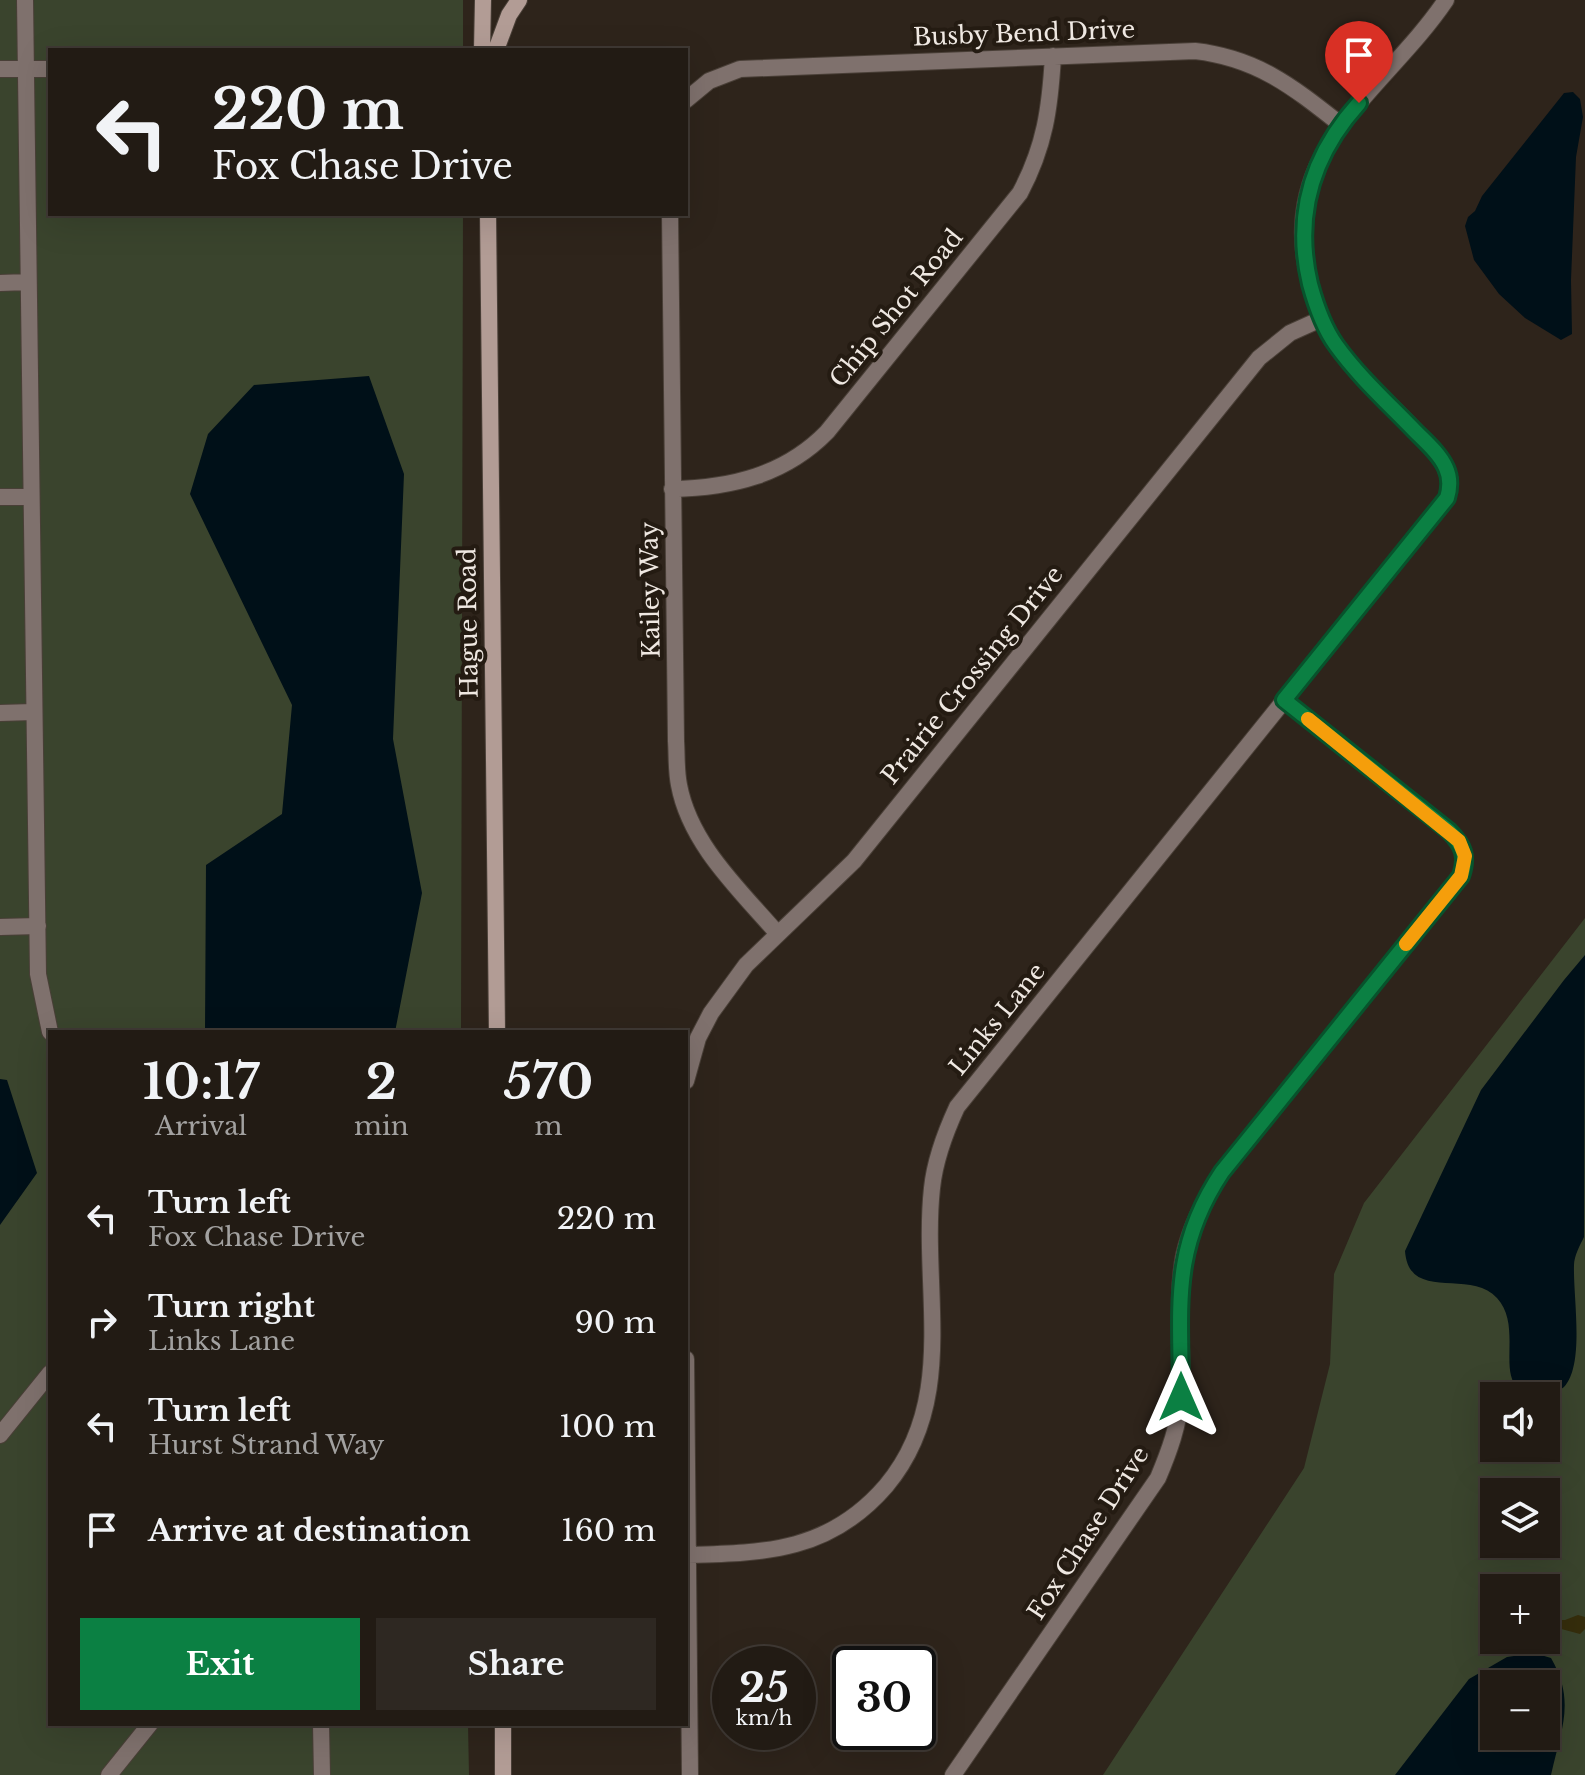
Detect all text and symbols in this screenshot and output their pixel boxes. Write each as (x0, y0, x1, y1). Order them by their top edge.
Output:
street label: Busby Bend Drive (912, 15, 1136, 51)
pin (1325, 21, 1393, 103)
icon: arrive (1337, 33, 1381, 77)
text: 220 m (212, 75, 404, 144)
icon: left (80, 80, 184, 184)
text: Fox Chase Drive (212, 144, 513, 189)
street label: Chip Shot Road (823, 223, 969, 393)
street label: Kailey Way (634, 521, 666, 658)
street label: Hague Road (452, 548, 484, 698)
street label: Prairie Crossing Drive (875, 560, 1069, 790)
street label: Links Lane (943, 957, 1051, 1081)
text: 10:17 (143, 1052, 259, 1112)
text: 2 (366, 1052, 397, 1112)
text: 570 (504, 1052, 593, 1112)
text: Arrival (155, 1110, 247, 1142)
text: min (354, 1110, 409, 1142)
text: m (534, 1110, 562, 1142)
text: Turn left (148, 1184, 291, 1221)
icon: left (80, 1196, 124, 1240)
text: 220 m (557, 1200, 656, 1237)
text: Fox Chase Drive (148, 1221, 365, 1253)
text: Turn right (148, 1288, 315, 1325)
icon: right (80, 1300, 124, 1344)
text: 90 m (574, 1304, 656, 1341)
text: Links Lane (148, 1325, 295, 1357)
position arrow (1139, 1355, 1223, 1439)
map controls (1480, 1382, 1560, 1750)
button: sound (1480, 1382, 1560, 1462)
text: Turn left (148, 1392, 291, 1429)
icon: left (80, 1404, 124, 1448)
text: 100 m (559, 1408, 656, 1445)
text: Hurst Strand Way (148, 1429, 384, 1461)
street label: Fox Chase Drive (1021, 1441, 1155, 1625)
button: layers (1480, 1478, 1560, 1558)
icon: arrive (80, 1508, 124, 1552)
text: Arrive at destination (148, 1512, 471, 1549)
text: 160 m (561, 1512, 656, 1549)
button: + (1480, 1574, 1560, 1654)
button: Exit (80, 1618, 360, 1710)
button: Share (376, 1618, 656, 1710)
speed limit sign: 30 (832, 1646, 936, 1750)
text: 25 (739, 1663, 789, 1713)
button: − (1480, 1670, 1560, 1750)
text: km/h (736, 1706, 792, 1730)

